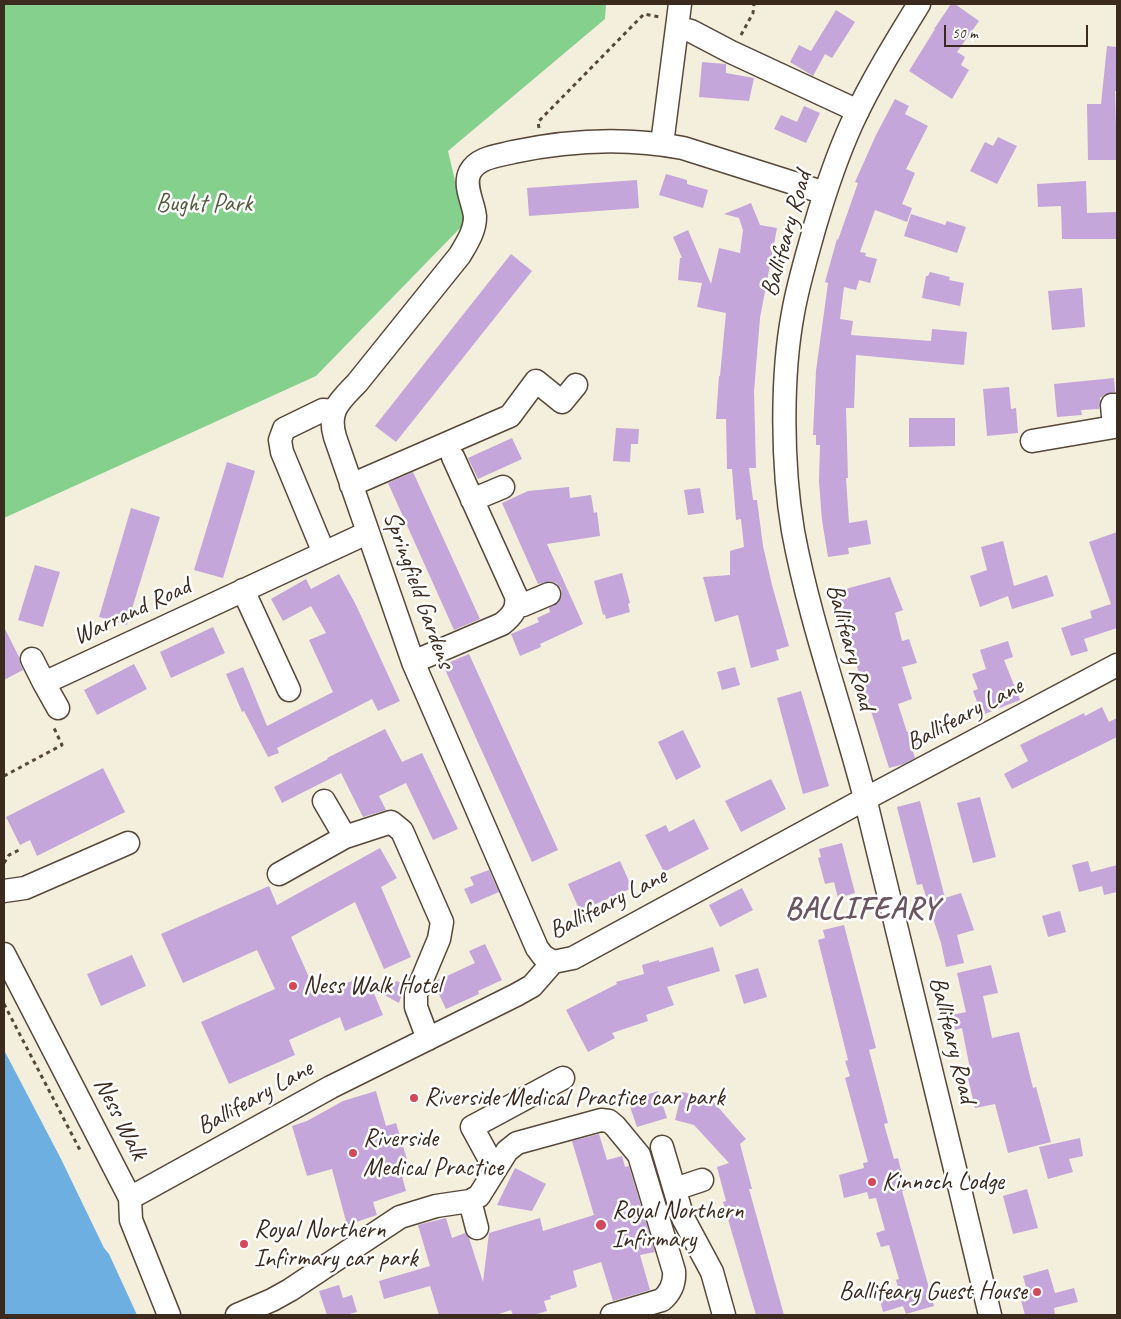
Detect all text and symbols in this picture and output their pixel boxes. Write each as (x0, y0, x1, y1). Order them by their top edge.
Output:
scale bar (946, 15, 1090, 47)
text: 50 m (952, 24, 978, 43)
street label: Ballifeary Road (755, 168, 819, 300)
park label: Bught Park (156, 189, 252, 219)
street label: Springfield Gardens (376, 507, 460, 673)
street label: Warrand Road (69, 572, 195, 652)
street label: Ballifeary Road (819, 581, 881, 713)
street label: Ballifeary Lane (901, 672, 1029, 758)
street label: Ballifeary Lane (544, 862, 672, 946)
district label: BALLIFEARY (786, 892, 938, 928)
place label: Ness Walk Hotel (303, 971, 441, 1001)
street label: Ballifeary Road (922, 974, 982, 1106)
marker: Ness Walk Hotel (287, 980, 299, 992)
street label: Ballifeary Lane (192, 1054, 318, 1142)
street label: Ness Walk (86, 1073, 154, 1165)
place label: Riverside Medical Practice car park (424, 1083, 724, 1113)
marker: Riverside Medical Practice car park (408, 1092, 420, 1104)
place label: Riverside Medical Practice (363, 1124, 503, 1183)
marker: Riverside Medical Practice (347, 1147, 359, 1159)
place label: Kinnoch Lodge (882, 1167, 1004, 1197)
marker: Kinnoch Lodge (866, 1176, 878, 1188)
place label: Royal Northern Infirmary (612, 1196, 743, 1255)
place label: Royal Northern Infirmary car park (254, 1215, 417, 1274)
marker: Royal Northern Infirmary (594, 1218, 608, 1232)
marker: Royal Northern Infirmary car park (238, 1238, 250, 1250)
place label: Ballifeary Guest House (839, 1277, 1027, 1307)
marker: Ballifeary Guest House (1031, 1286, 1043, 1298)

